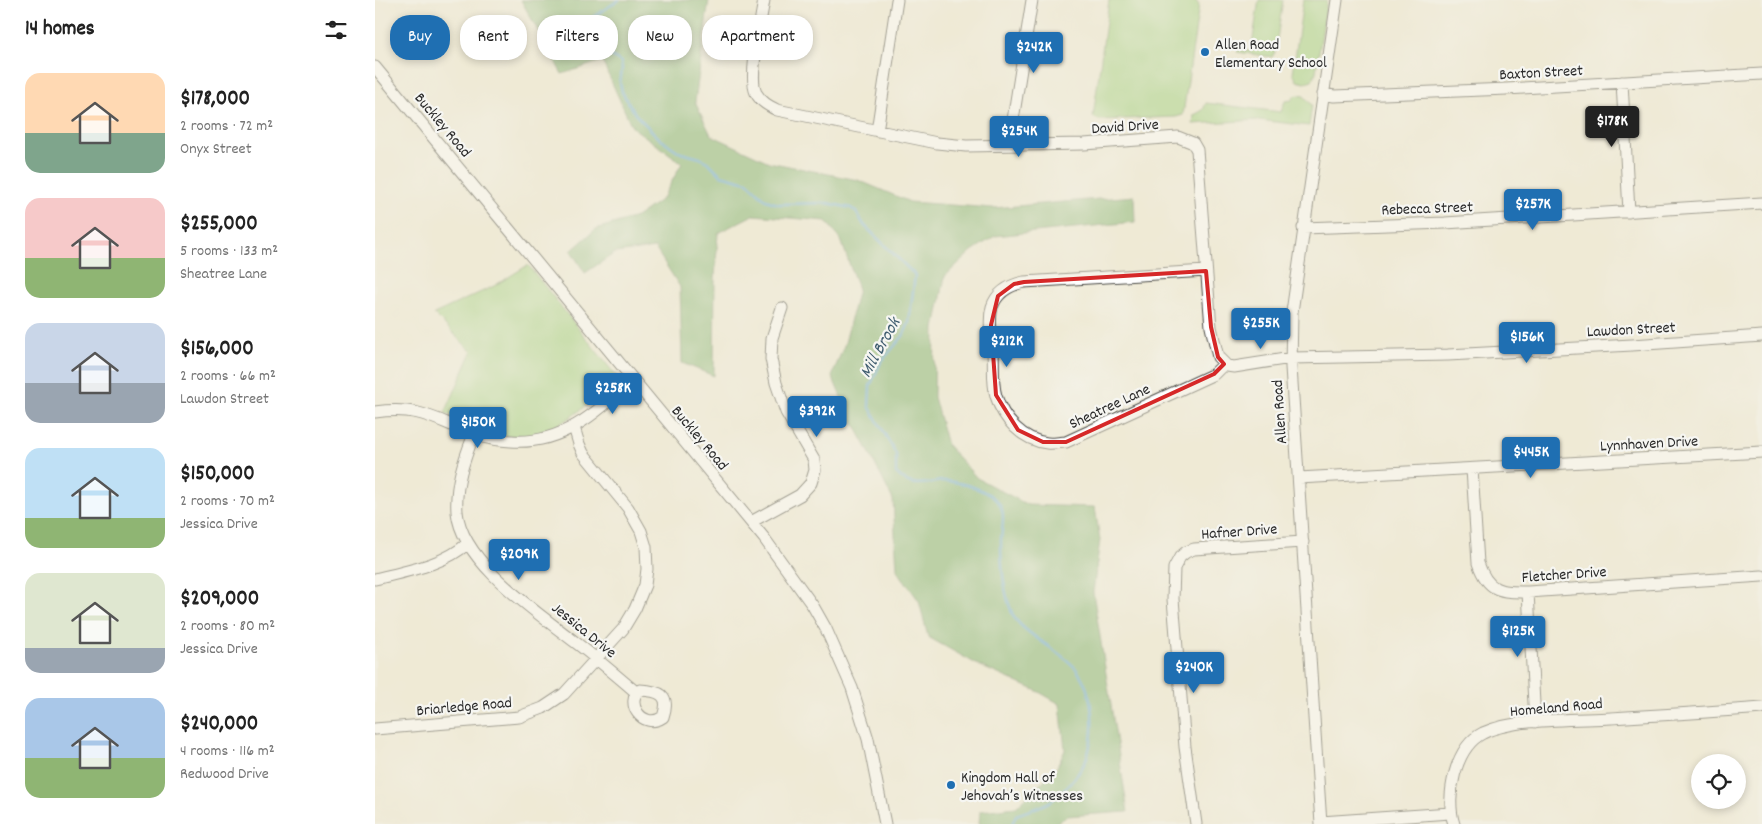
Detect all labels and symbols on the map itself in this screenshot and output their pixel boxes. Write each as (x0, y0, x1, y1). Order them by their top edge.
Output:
pin: $242K (999, 32, 1069, 74)
place label: Allen Road Elementary School (1215, 34, 1327, 75)
marker: Allen Road Elementary School (1199, 46, 1211, 58)
street label: Baxton Street (1499, 60, 1584, 87)
street label: Buckley Road (408, 88, 476, 163)
pin: $178K (1577, 106, 1647, 148)
street label: David Drive (1091, 114, 1160, 141)
pin: $254K (984, 116, 1054, 158)
pin: $257K (1498, 188, 1568, 231)
street label: Rebecca Street (1381, 196, 1473, 223)
pin: $255K (1226, 308, 1296, 350)
water label: Mill Brook (854, 312, 909, 383)
street label: Lawdon Street (1586, 317, 1676, 344)
pin: $156K (1492, 322, 1562, 364)
pin: $212K (972, 326, 1042, 368)
pin: $258K (578, 372, 648, 415)
street label: Sheatree Lane (1066, 378, 1154, 436)
street label: Allen Road (1267, 379, 1294, 445)
pin: $392K (782, 396, 852, 438)
street label: Buckley Road (665, 401, 733, 476)
pin: $150K (443, 406, 513, 449)
street label: Lynnhaven Drive (1599, 430, 1699, 459)
pin: $445K (1496, 436, 1566, 479)
street label: Hafner Drive (1200, 518, 1278, 547)
pin: $209K (484, 538, 554, 581)
street label: Fletcher Drive (1521, 561, 1607, 590)
street label: Jessica Drive (546, 598, 621, 664)
pin: $125K (1483, 616, 1553, 658)
pin: $240K (1159, 652, 1229, 694)
street label: Briarledge Road (415, 692, 513, 723)
street label: Homeland Road (1509, 693, 1604, 724)
place label: Kingdom Hall of Jehovah’s Witnesses (961, 767, 1083, 808)
marker: Kingdom Hall of Jehovah’s Witnesses (945, 779, 957, 791)

